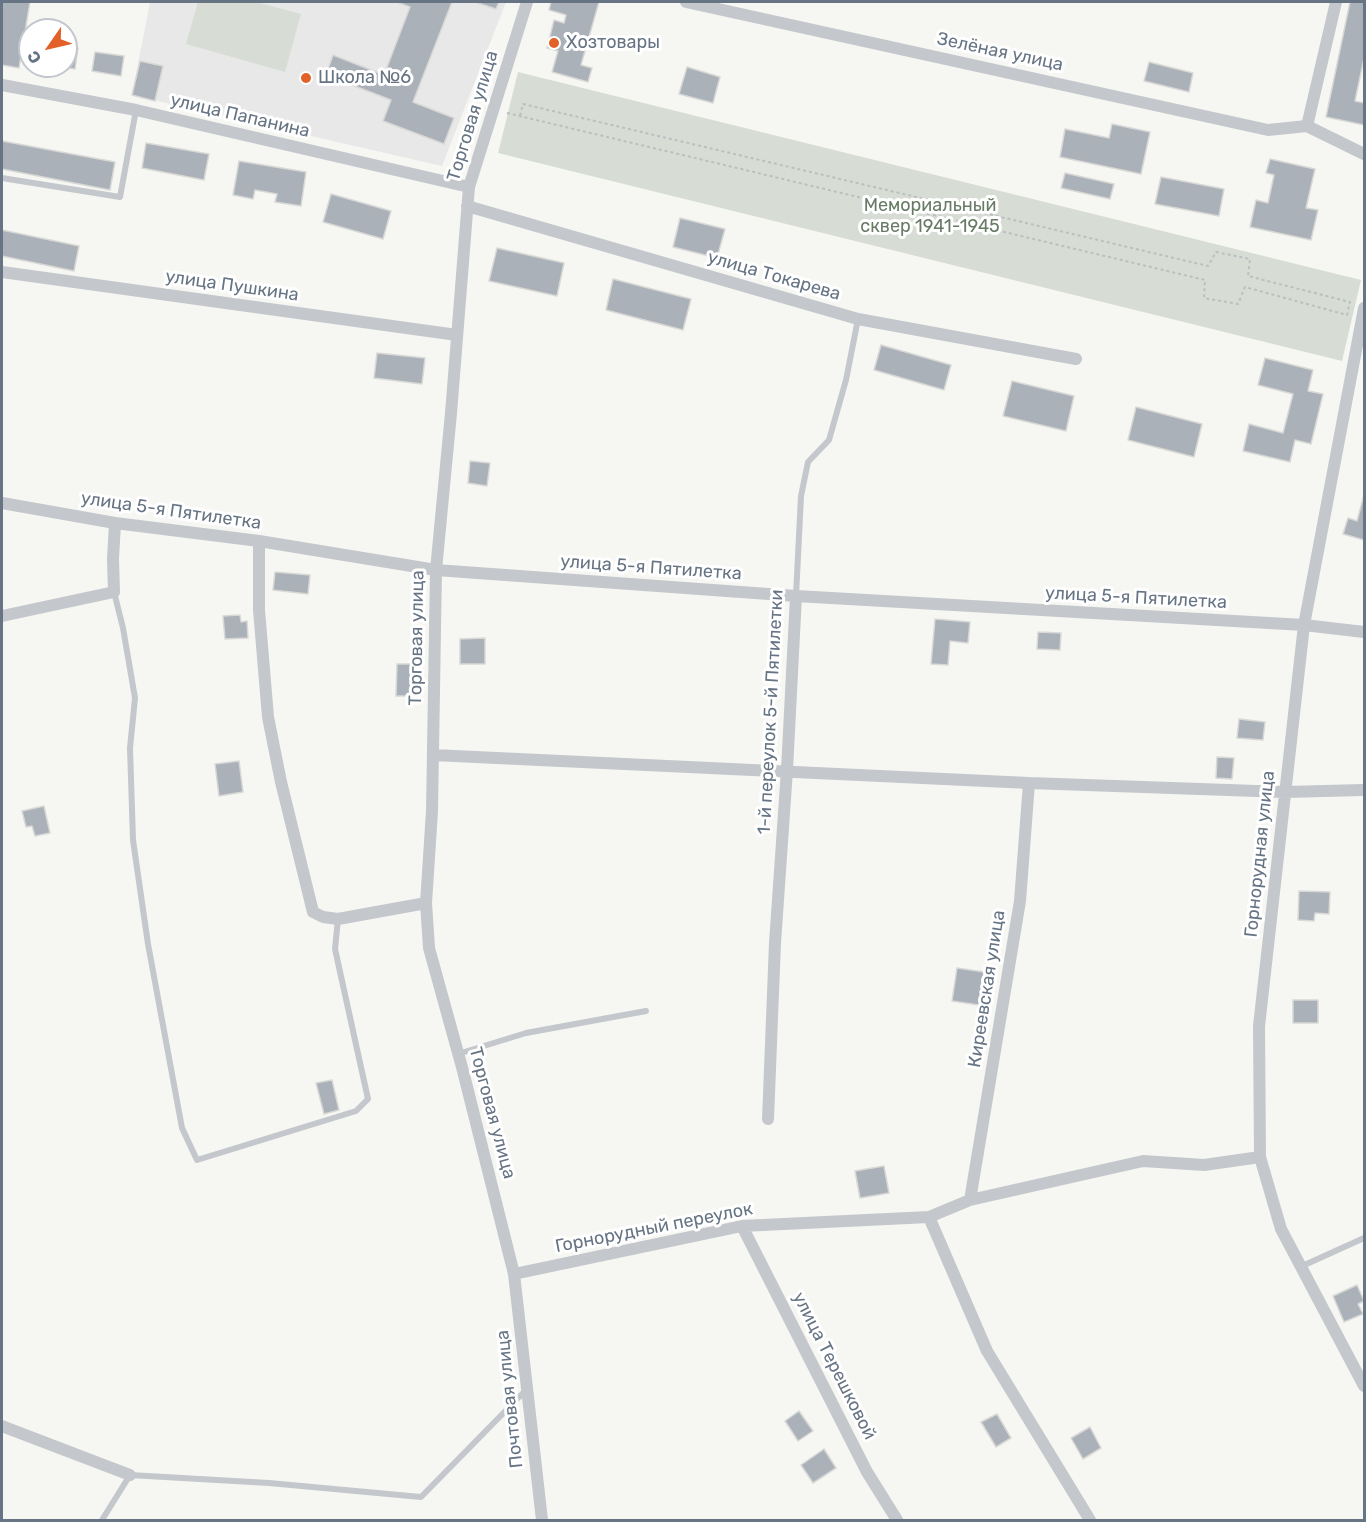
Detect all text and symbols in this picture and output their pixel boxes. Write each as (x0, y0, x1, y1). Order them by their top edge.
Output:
north arrow (18, 18, 78, 78)
street label: Зелёная улица (935, 28, 1065, 76)
place label: Хозтовары (566, 32, 660, 54)
marker: Хозтовары (547, 36, 561, 50)
text: С (23, 47, 45, 67)
street label: Торговая улица (443, 48, 503, 184)
place label: Школа №6 (318, 67, 411, 89)
marker: Школа №6 (299, 71, 313, 85)
street label: улица Папанина (168, 89, 312, 143)
park label: Мемориальный сквер 1941-1945 (860, 195, 1000, 238)
street label: улица Токарева (705, 247, 843, 305)
street label: улица Пушкина (164, 266, 300, 306)
street label: улица 5-я Пятилетка (79, 488, 263, 534)
street label: улица 5-я Пятилетка (559, 551, 743, 585)
street label: Торговая улица (405, 570, 429, 706)
street label: улица 5-я Пятилетка (1045, 582, 1227, 614)
street label: 1-й переулок 5-й Пятилетки (754, 589, 788, 835)
street label: Горнорудная улица (1241, 770, 1279, 938)
street label: Киреевская улица (964, 909, 1010, 1069)
street label: Торговая улица (464, 1045, 520, 1181)
street label: Горнорудный переулок (554, 1198, 754, 1258)
street label: улица Терешковой (787, 1289, 881, 1443)
street label: Почтовая улица (492, 1329, 528, 1469)

